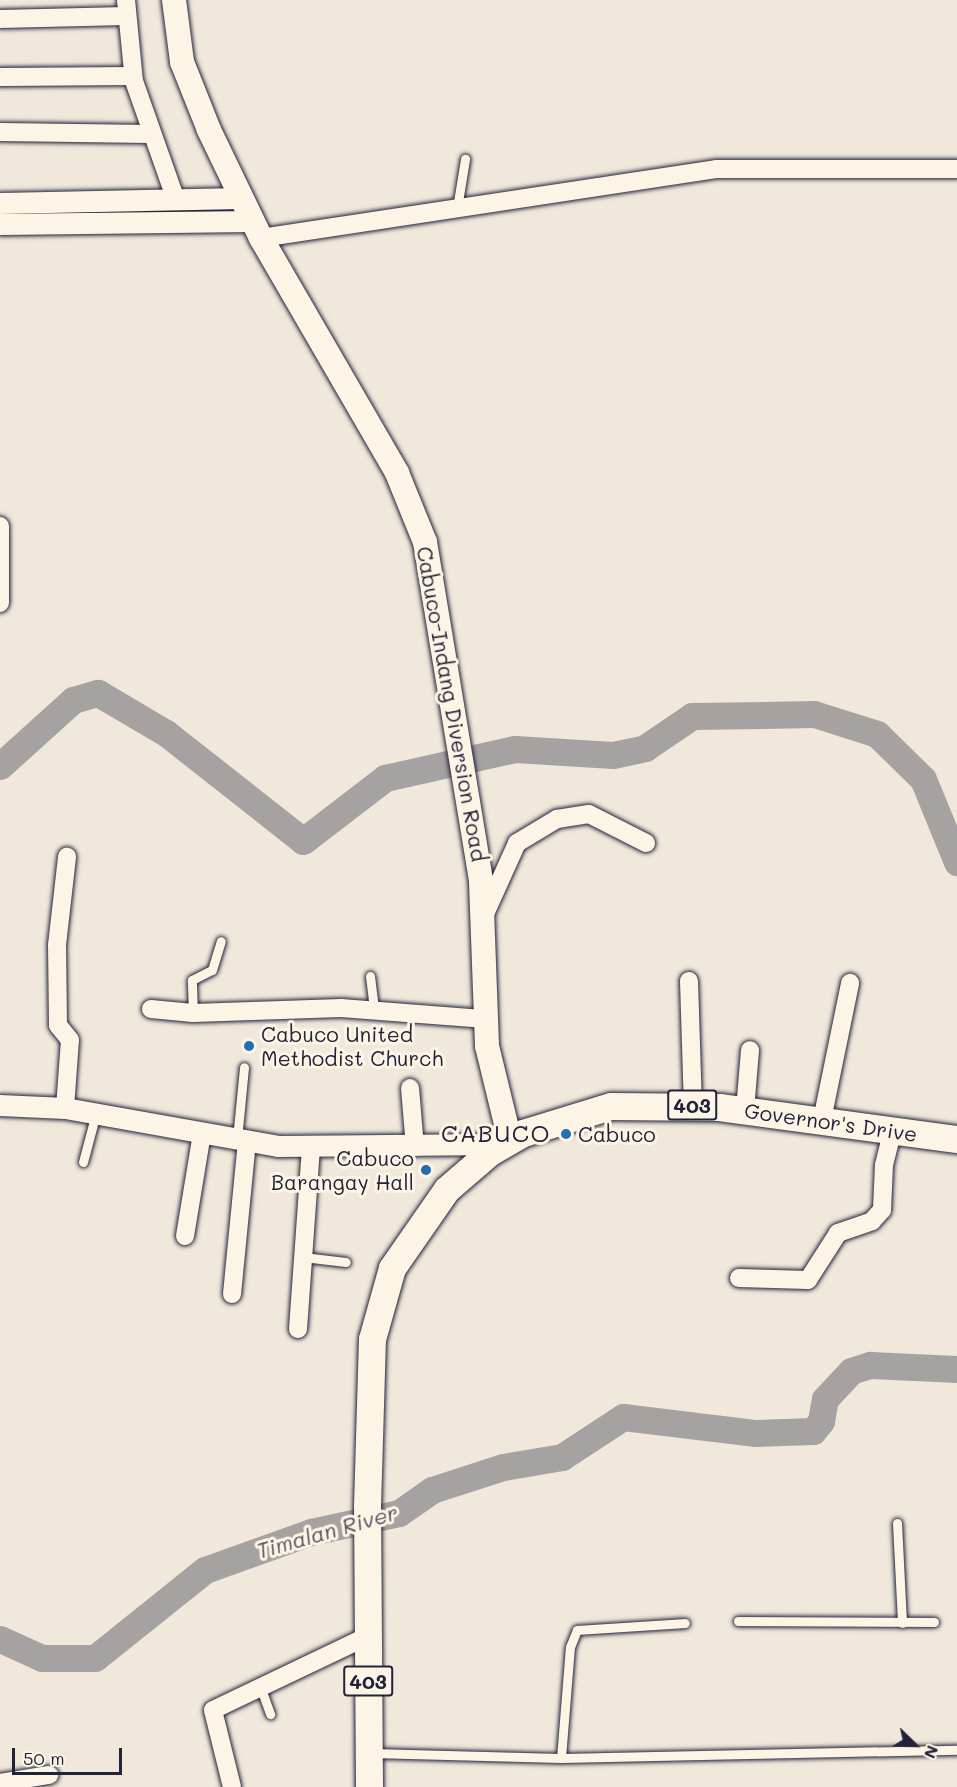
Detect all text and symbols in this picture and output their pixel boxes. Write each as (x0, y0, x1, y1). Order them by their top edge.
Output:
street label: Cabuco-Indang Diversion Road (412, 544, 492, 864)
place label: Cabuco United Methodist Church (261, 1021, 443, 1071)
marker: Cabuco United Methodist Church (242, 1039, 256, 1053)
road number: 403 (666, 1088, 718, 1122)
street label: Governor's Drive (743, 1097, 919, 1147)
district label: CABUCO (441, 1119, 551, 1147)
place label: Cabuco (578, 1121, 656, 1147)
marker: Cabuco (559, 1127, 573, 1141)
place label: Cabuco Barangay Hall (271, 1145, 414, 1195)
marker: Cabuco Barangay Hall (419, 1163, 433, 1177)
water label: Timalan River (253, 1498, 401, 1564)
road number: 403 (342, 1664, 394, 1698)
north arrow (885, 1715, 945, 1775)
scale bar (15, 1736, 124, 1774)
text: N (920, 1743, 944, 1762)
text: 50 m (23, 1746, 65, 1770)

